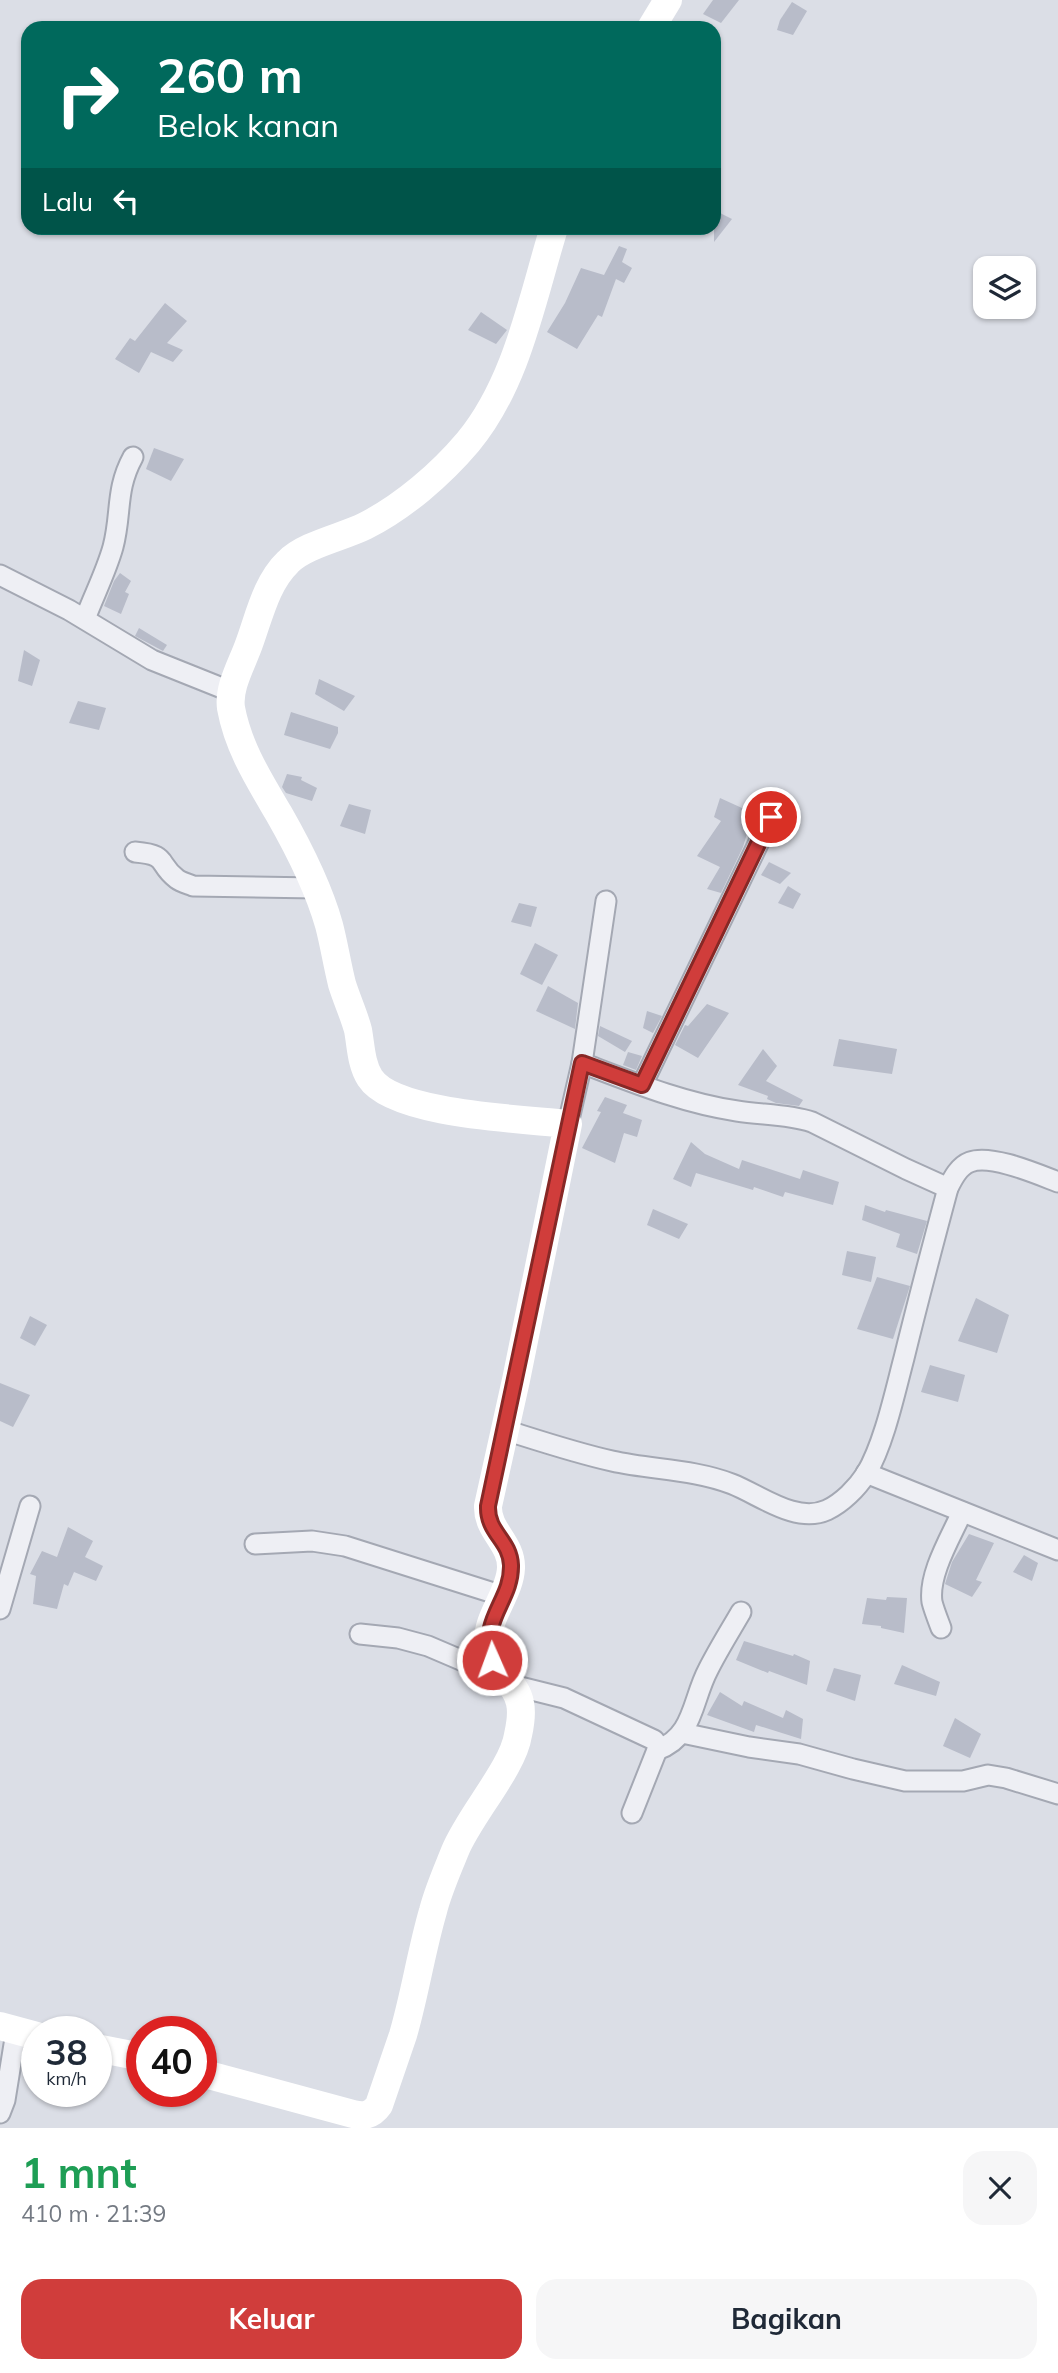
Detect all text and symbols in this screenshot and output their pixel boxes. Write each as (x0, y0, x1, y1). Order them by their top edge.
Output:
text: 260 m (157, 44, 303, 105)
icon: right (42, 49, 133, 140)
text: Belok kanan (157, 105, 339, 145)
icon: left (107, 182, 145, 220)
text: Lalu (42, 185, 93, 218)
map controls (973, 256, 1036, 319)
button: layers (973, 256, 1036, 319)
pin (741, 787, 801, 847)
icon: arrive (752, 798, 790, 836)
position arrow (455, 1623, 529, 1697)
speed limit sign: 40 (126, 2016, 217, 2107)
text: 38 (45, 2030, 88, 2074)
text: km/h (46, 2067, 87, 2090)
text: 1 mnt (21, 2146, 137, 2199)
button: close (963, 2151, 1037, 2225)
text: 410 m · 21:39 (21, 2199, 166, 2228)
button: Keluar (21, 2279, 522, 2359)
button: Bagikan (536, 2279, 1037, 2359)

